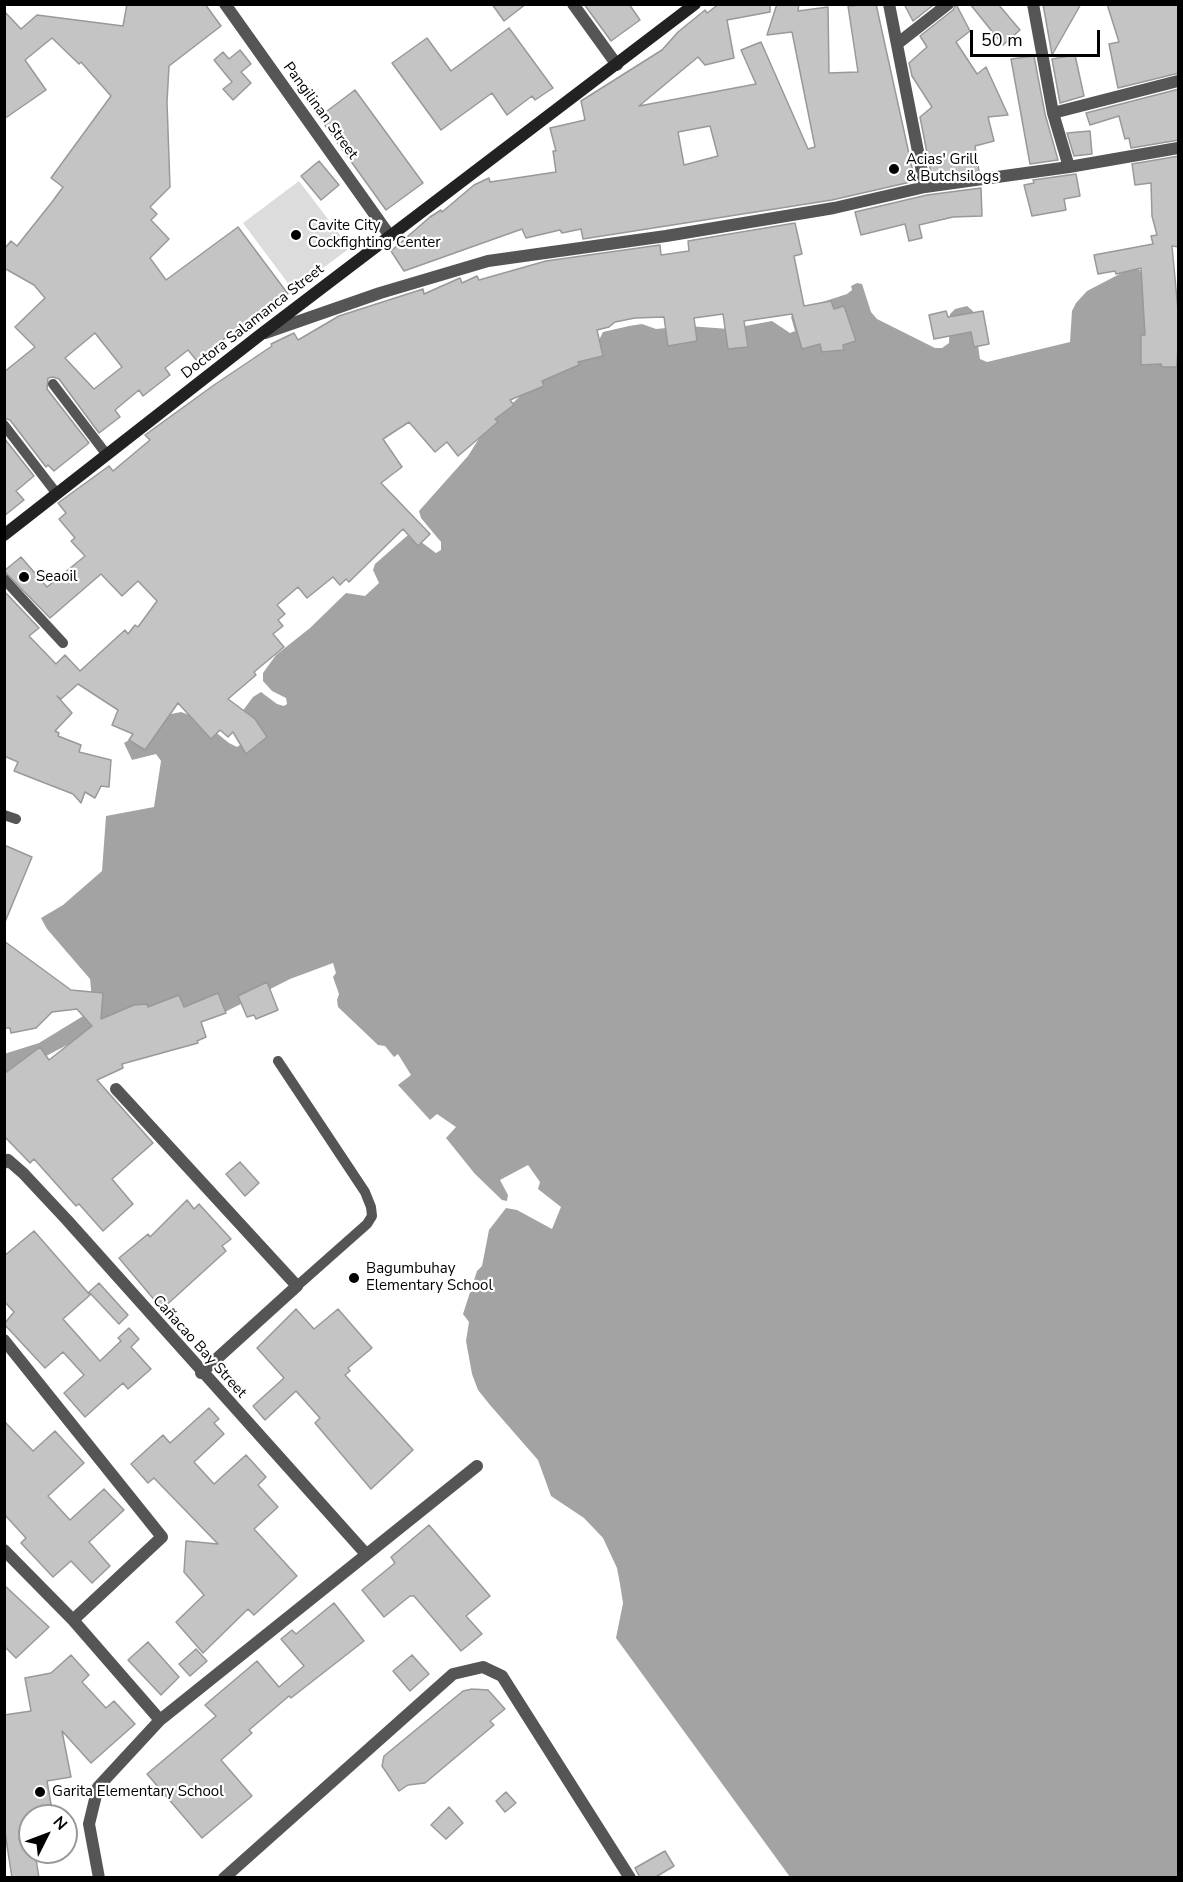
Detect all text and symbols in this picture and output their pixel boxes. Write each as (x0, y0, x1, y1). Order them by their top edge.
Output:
scale bar (973, 18, 1104, 56)
text: 50 m (981, 28, 1023, 52)
street label: Pangilinan Street (279, 59, 361, 163)
place label: Acias' Grill & Butchsilogs (906, 151, 999, 186)
marker: Acias' Grill & Butchsilogs (887, 162, 901, 176)
place label: Cavite City Cockfighting Center (308, 217, 441, 252)
marker: Cavite City Cockfighting Center (289, 228, 303, 242)
street label: Doctora Salamanca Street (178, 261, 328, 383)
place label: Seaoil (36, 568, 77, 586)
marker: Seaoil (17, 570, 31, 584)
place label: Bagumbuhay Elementary School (366, 1260, 493, 1295)
marker: Bagumbuhay Elementary School (347, 1271, 361, 1285)
street label: Cañacao Bay Street (148, 1292, 250, 1402)
place label: Garita Elementary School (52, 1783, 224, 1801)
marker: Garita Elementary School (33, 1785, 47, 1799)
north arrow (18, 1804, 78, 1864)
text: N (48, 1811, 72, 1835)

